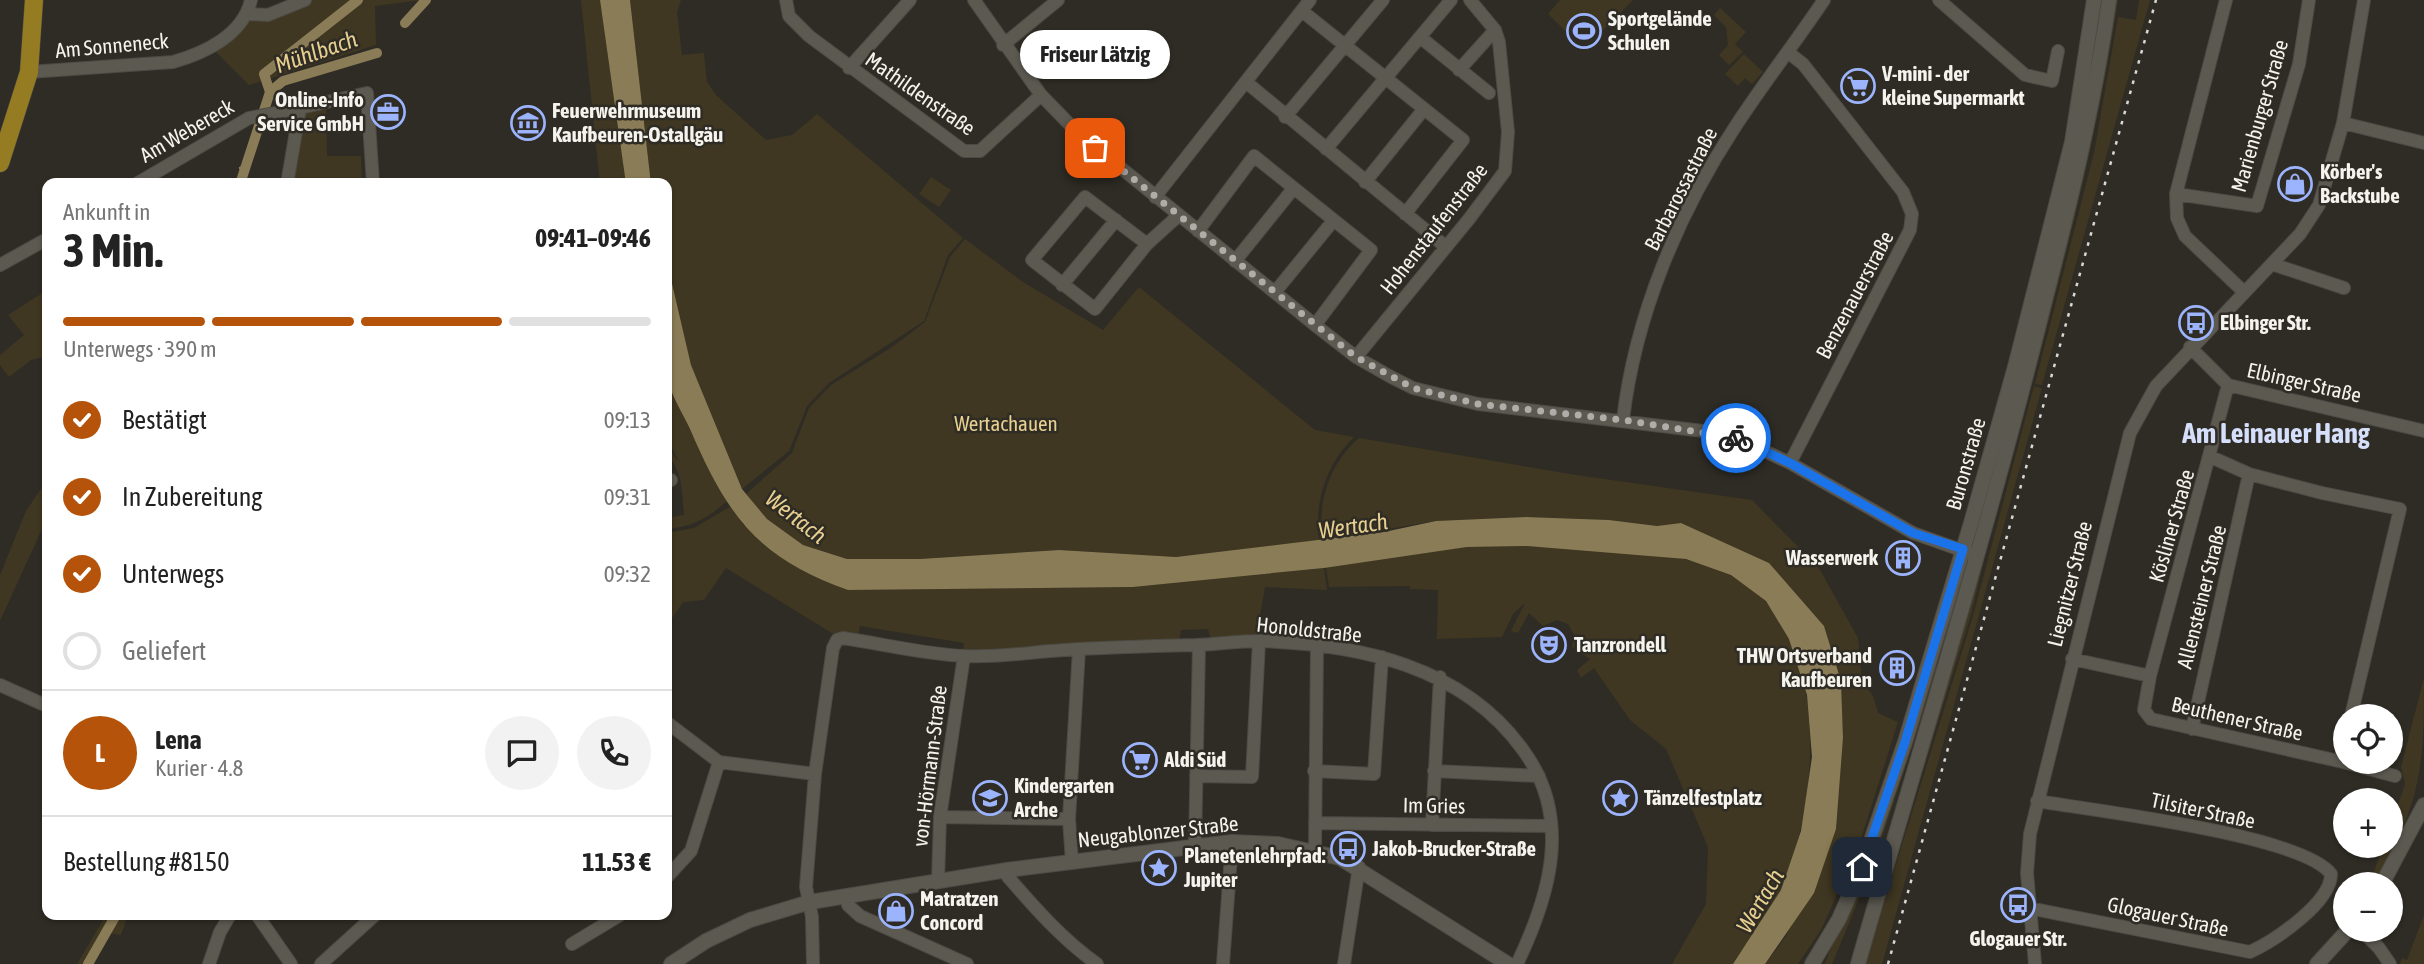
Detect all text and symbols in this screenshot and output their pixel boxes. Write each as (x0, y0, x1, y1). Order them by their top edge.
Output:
place label: Sportgelände Schulen (1608, 6, 1712, 54)
sports icon: Sportgelände Schulen (1565, 12, 1603, 50)
water label: Mühlbach (272, 26, 360, 78)
street label: Am Sonneneck (54, 28, 170, 62)
callout: Friseur Lätzig (1020, 29, 1170, 78)
street label: Marienburger Straße (2226, 37, 2292, 195)
text: Friseur Lätzig (1040, 41, 1150, 67)
street label: Mathildenstraße (861, 47, 980, 140)
place label: V-mini - der kleine Supermarkt (1881, 61, 2025, 109)
supermarket icon: V-mini - der kleine Supermarkt (1839, 67, 1877, 105)
place label: Online-Info Service GmbH (257, 87, 364, 135)
office icon: Online-Info Service GmbH (369, 93, 407, 131)
street label: Am Webereck (135, 94, 238, 167)
place label: Feuerwehrmuseum Kaufbeuren-Ostallgäu (552, 98, 723, 146)
museum icon: Feuerwehrmuseum Kaufbeuren-Ostallgäu (509, 104, 547, 142)
pin (1065, 118, 1125, 178)
street label: Barbarossastraße (1639, 123, 1721, 254)
icon: bag (1076, 129, 1114, 167)
street label: Hohenstaufenstraße (1375, 158, 1492, 299)
place label: Körber's Backstube (2320, 159, 2400, 207)
shop icon: Körber's Backstube (2276, 165, 2314, 203)
text: Ankunft in (63, 199, 150, 225)
text: 09:41–09:46 (535, 223, 651, 253)
text: 3 Min. (63, 224, 163, 277)
street label: Benzenauerstraße (1810, 227, 1898, 362)
bus stop icon: Elbinger Str. (2177, 304, 2215, 342)
place label: Elbinger Str. (2220, 310, 2311, 334)
text: Unterwegs · 390 m (63, 336, 217, 362)
street label: Elbinger Straße (2245, 357, 2364, 407)
icon: check (63, 401, 101, 439)
courier (1701, 403, 1771, 473)
text: Bestätigt (122, 405, 207, 435)
text: 09:13 (604, 407, 651, 433)
park label: Wertachauen (954, 411, 1058, 435)
street label: Buronstraße (1940, 415, 1990, 513)
district label: Am Leinauer Hang (2181, 417, 2371, 449)
icon: bike (1717, 419, 1755, 457)
street label: Kösliner Straße (2143, 467, 2199, 585)
icon: check (63, 478, 101, 516)
text: In Zubereitung (122, 482, 262, 512)
text: 09:31 (604, 484, 651, 510)
water label: Wertach (761, 485, 831, 549)
water label: Wertach (1317, 508, 1389, 544)
street label: Liegnitzer Straße (2042, 519, 2096, 649)
street label: Allensteiner Straße (2172, 522, 2230, 671)
building icon: Wasserwerk (1884, 539, 1922, 577)
place label: Wasserwerk (1785, 545, 1879, 569)
icon: check (63, 555, 101, 593)
text: Unterwegs (122, 559, 224, 589)
text: 09:32 (604, 561, 651, 587)
street label: Honoldstraße (1255, 612, 1363, 646)
theatre icon: Tanzrondell (1530, 626, 1568, 664)
place label: Tanzrondell (1574, 632, 1667, 656)
text: Geliefert (122, 636, 206, 666)
place label: THW Ortsverband Kaufbeuren (1737, 643, 1872, 691)
building icon: THW Ortsverband Kaufbeuren (1878, 649, 1916, 687)
street label: von-Hörmann-Straße (907, 684, 951, 848)
street label: Beuthener Straße (2169, 691, 2305, 745)
map controls (2333, 704, 2403, 942)
button: locate (2333, 704, 2403, 774)
button: chat (485, 716, 559, 790)
button: phone (577, 716, 651, 790)
text: Lena (155, 725, 202, 755)
text: L (95, 738, 105, 768)
supermarket icon: Aldi Süd (1121, 741, 1159, 779)
place label: Aldi Süd (1163, 747, 1226, 771)
text: Kurier · 4.8 (155, 755, 243, 781)
place label: Kindergarten Arche (1013, 773, 1114, 821)
school or university icon: Kindergarten Arche (971, 779, 1009, 817)
place icon: Tänzelfestplatz (1601, 779, 1639, 817)
place label: Tänzelfestplatz (1644, 785, 1762, 809)
street label: Tilsiter Straße (2149, 787, 2257, 833)
button: + (2333, 788, 2403, 858)
street label: Im Gries (1403, 792, 1465, 818)
street label: Neugablonzer Straße (1076, 811, 1239, 851)
bus stop icon: Jakob-Brucker-Straße (1329, 830, 1367, 868)
place label: Jakob-Brucker-Straße (1371, 836, 1536, 860)
pin (1832, 837, 1892, 897)
place label: Planetenlehrpfad: Jupiter (1183, 843, 1326, 891)
text: Bestellung #8150 (63, 847, 229, 877)
text: 11.53 € (582, 847, 651, 877)
icon: home (1843, 848, 1881, 886)
place icon: Planetenlehrpfad: Jupiter (1140, 849, 1178, 887)
water label: Wertach (1731, 864, 1789, 938)
button: − (2333, 872, 2403, 942)
place label: Matratzen Concord (920, 886, 999, 934)
bus stop icon: Glogauer Str. (1999, 886, 2037, 924)
street label: Glogauer Straße (2105, 891, 2231, 941)
shop icon: Matratzen Concord (877, 892, 915, 930)
place label: Glogauer Str. (1969, 926, 2067, 950)

